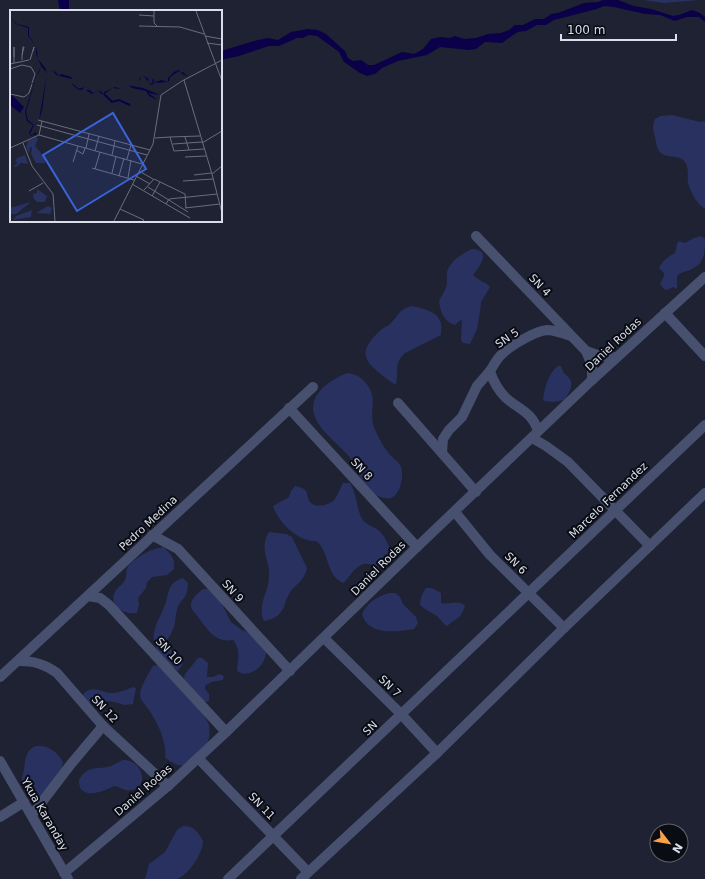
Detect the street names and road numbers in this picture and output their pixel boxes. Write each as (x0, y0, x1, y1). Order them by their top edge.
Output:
street label: SN 4 (526, 272, 553, 299)
street label: Daniel Rodas (583, 315, 644, 374)
street label: SN 5 (493, 326, 522, 351)
street label: SN 8 (348, 456, 375, 483)
street label: Marcelo Fernandez (567, 460, 650, 541)
street label: Pedro Medina (117, 493, 180, 554)
street label: Daniel Rodas (348, 538, 409, 598)
street label: SN 6 (502, 550, 529, 577)
street label: SN 9 (219, 577, 246, 605)
street label: SN 10 (153, 635, 185, 668)
street label: SN 7 (376, 673, 403, 700)
street label: SN 12 (89, 693, 121, 726)
street label: SN (360, 718, 380, 738)
street label: Daniel Rodas (112, 762, 175, 819)
street label: Ykua Karanday (18, 775, 71, 854)
street label: SN 11 (246, 790, 278, 823)

